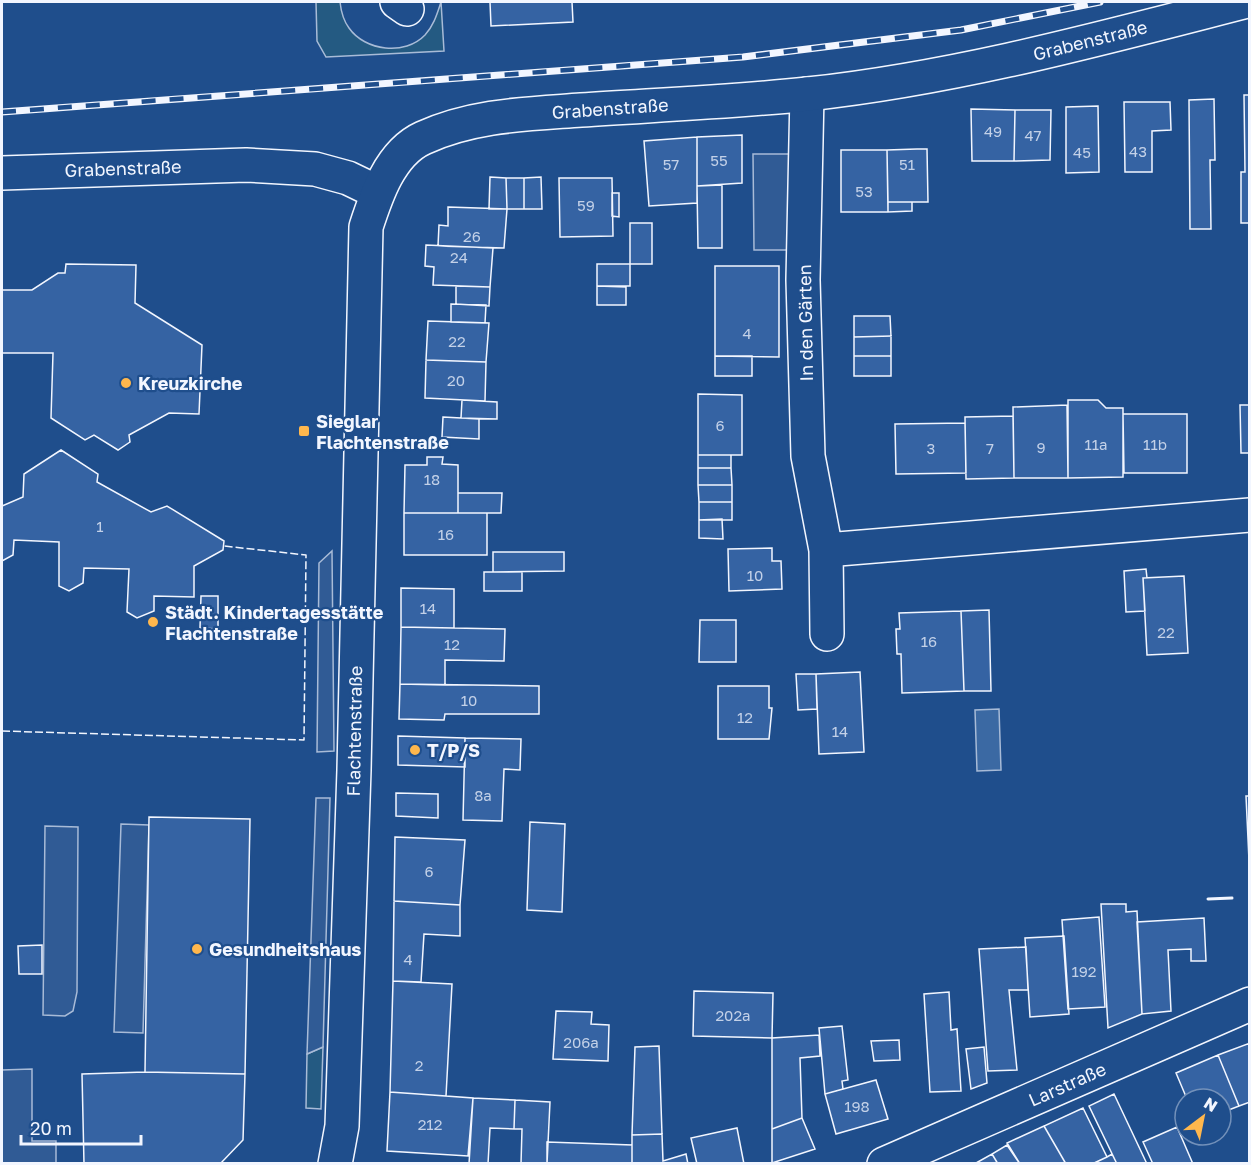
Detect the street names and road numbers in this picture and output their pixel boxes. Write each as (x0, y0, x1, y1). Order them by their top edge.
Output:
street label: Grabenstraße (1031, 15, 1149, 65)
street label: Grabenstraße (551, 93, 669, 123)
street label: Grabenstraße (64, 155, 182, 181)
street label: In den Gärten (793, 264, 817, 382)
street label: Flachtenstraße (342, 665, 366, 797)
street label: Larstraße (1025, 1057, 1109, 1111)

